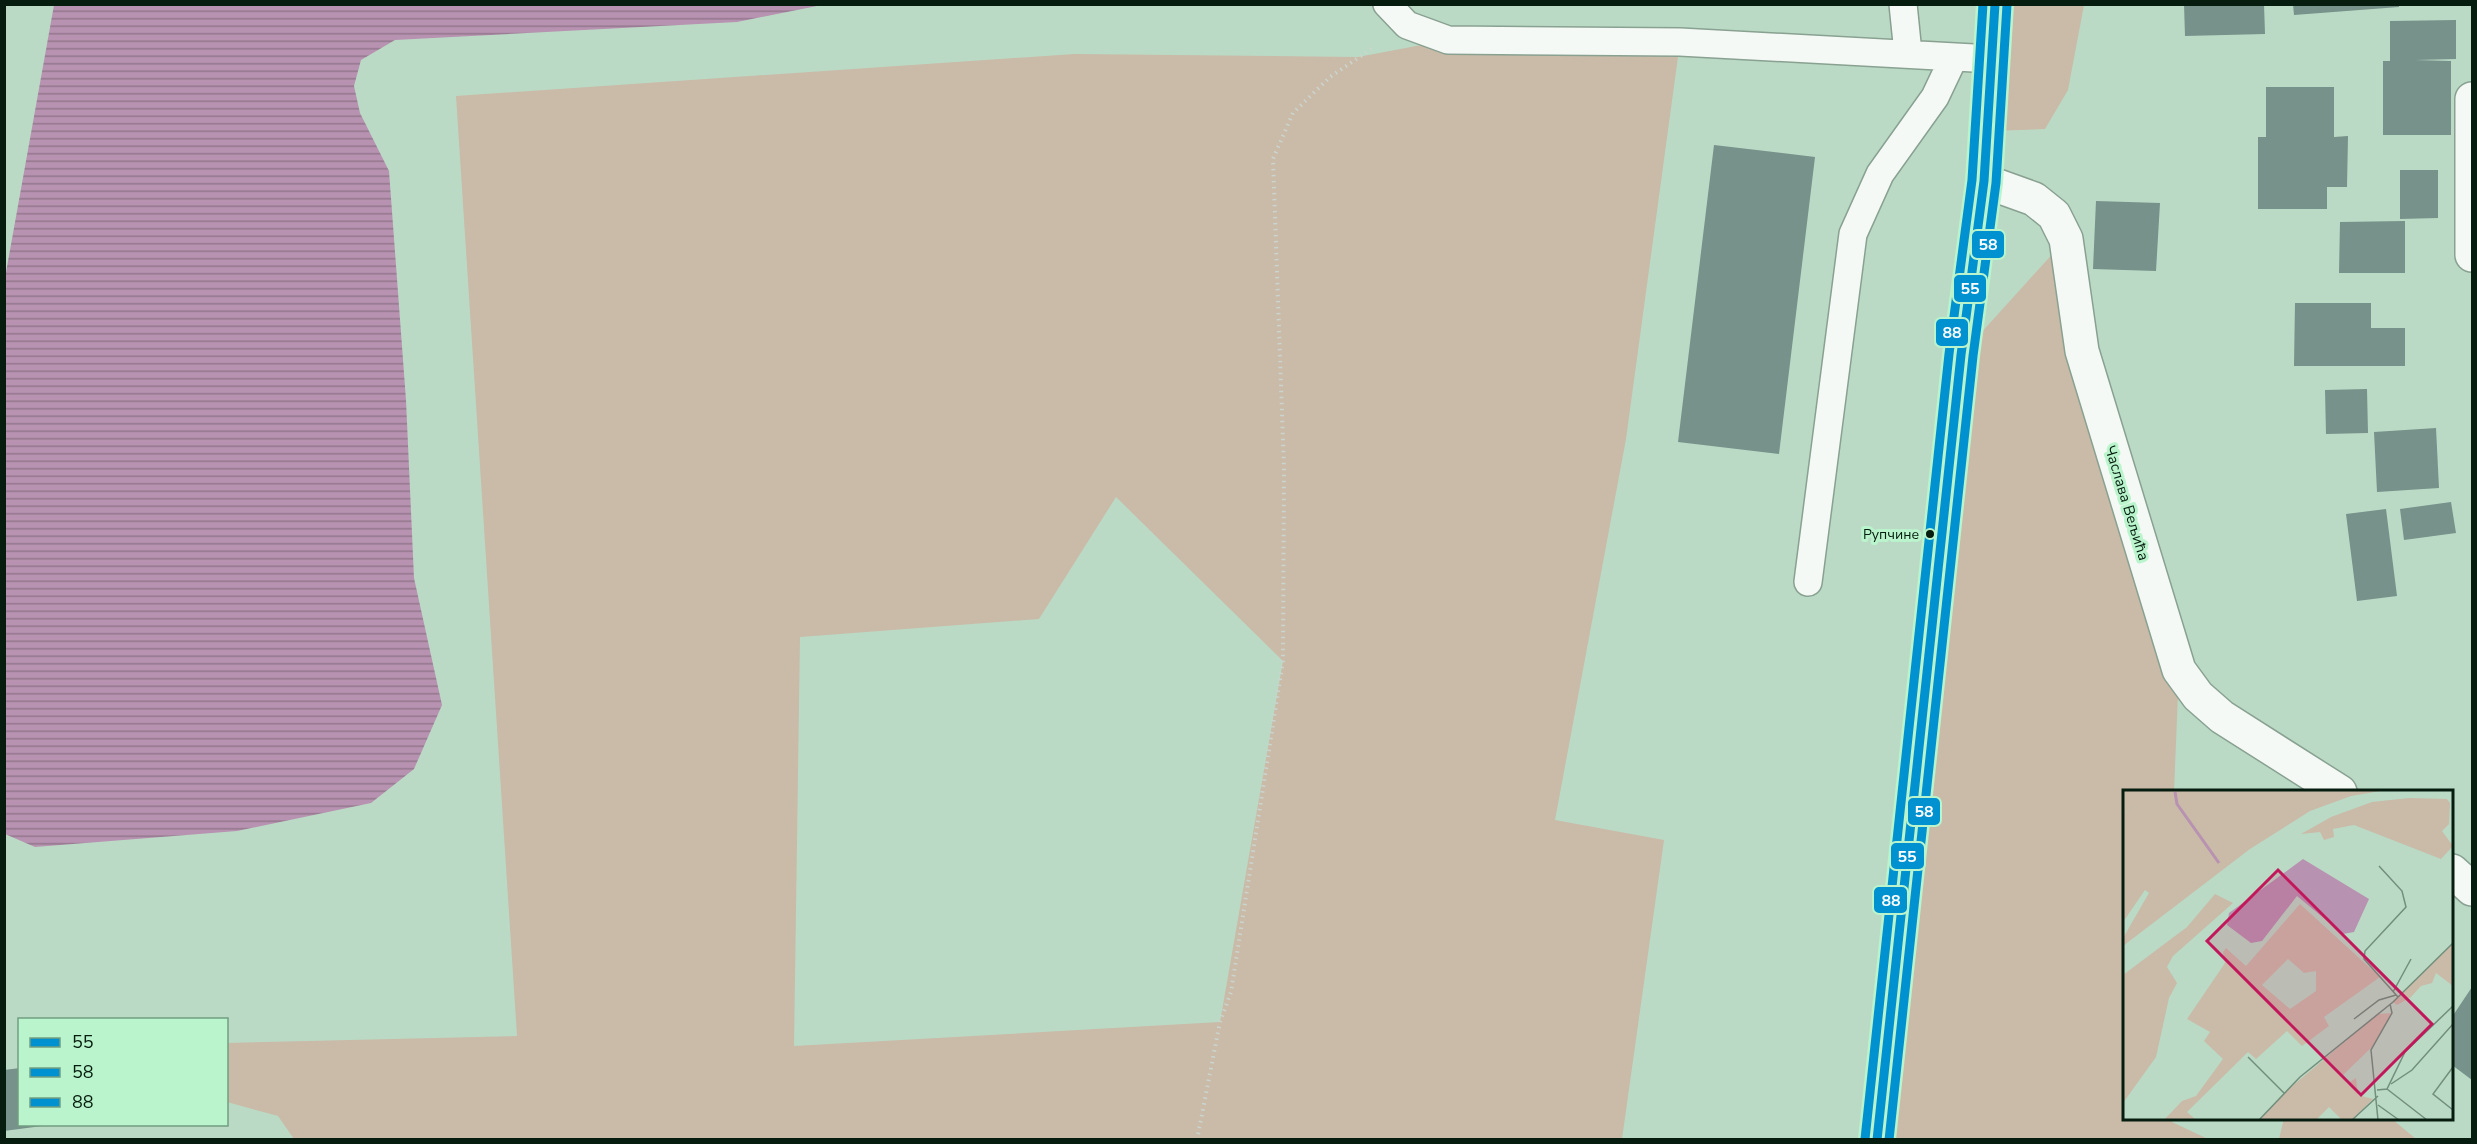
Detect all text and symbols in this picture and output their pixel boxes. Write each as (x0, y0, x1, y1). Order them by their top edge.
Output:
line badge: 58 (1971, 230, 2005, 259)
text: 58 (1978, 234, 1998, 256)
line badge: 55 (1953, 274, 1987, 303)
text: 55 (1960, 278, 1980, 300)
line badge: 88 (1935, 318, 1969, 347)
text: 88 (1942, 322, 1962, 344)
street label: Часлава Вељића (2100, 443, 2154, 563)
place label: Рупчине (1863, 525, 1919, 544)
marker: Рупчине (1924, 528, 1936, 540)
inset map (2123, 790, 2453, 1120)
line badge: 58 (1907, 797, 1941, 826)
text: 58 (1914, 801, 1934, 823)
line badge: 55 (1890, 842, 1925, 870)
text: 55 (1897, 846, 1917, 868)
line badge: 88 (1873, 886, 1908, 914)
text: 88 (1881, 890, 1901, 912)
legend (18, 1018, 228, 1126)
text: 55 (72, 1030, 94, 1054)
text: 58 (72, 1060, 94, 1084)
text: 88 (72, 1090, 94, 1114)

